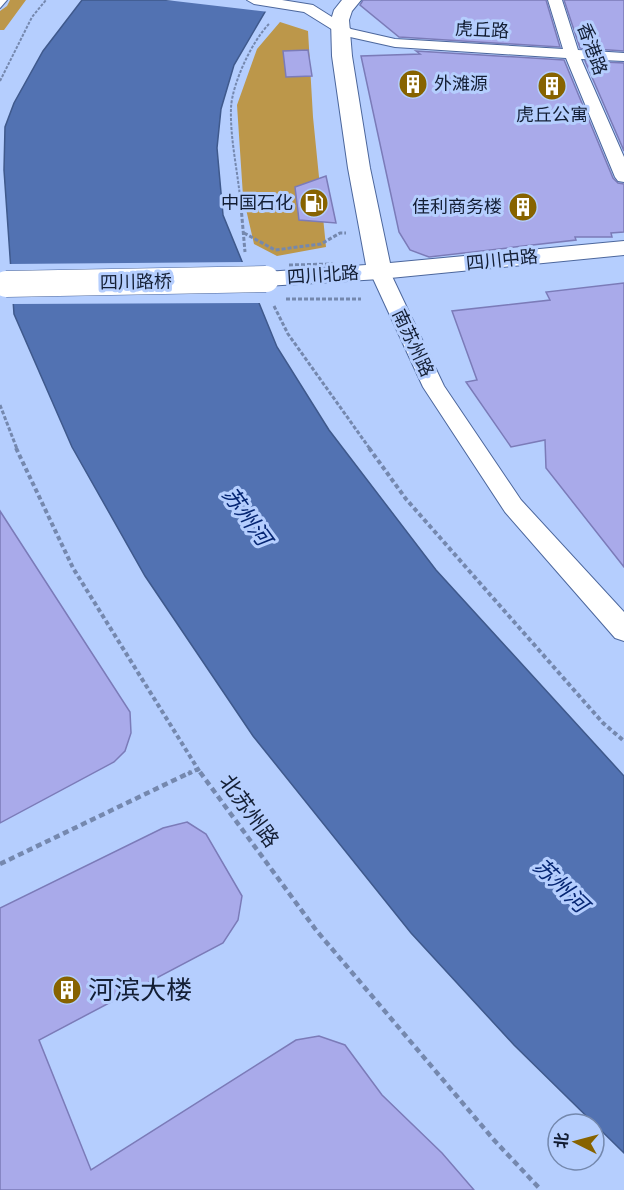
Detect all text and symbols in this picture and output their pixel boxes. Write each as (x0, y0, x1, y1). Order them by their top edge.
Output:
street label: 虎丘路 (454, 16, 510, 42)
street label: 香港路 (572, 19, 613, 78)
building icon: 外滩源 (397, 68, 429, 100)
building icon: 虎丘公寓 (536, 70, 568, 102)
place label: 外滩源 (434, 71, 488, 95)
place label: 虎丘公寓 (516, 102, 588, 126)
fuel station icon: 中国石化 (298, 187, 330, 219)
place label: 中国石化 (221, 190, 293, 214)
building icon: 佳利商务楼 (507, 191, 539, 223)
place label: 佳利商务楼 (412, 194, 502, 218)
street label: 四川中路 (465, 243, 539, 275)
street label: 四川北路 (286, 260, 360, 288)
street label: 四川路桥 (100, 268, 172, 294)
street label: 南苏州路 (388, 305, 440, 380)
water label: 苏州河 (216, 480, 281, 554)
street label: 北苏州路 (214, 768, 286, 853)
water label: 苏州河 (528, 851, 598, 921)
place label: 河滨大楼 (88, 972, 192, 1006)
building icon: 河滨大楼 (51, 974, 83, 1006)
north arrow (546, 1112, 606, 1172)
text: 北 (549, 1131, 573, 1150)

